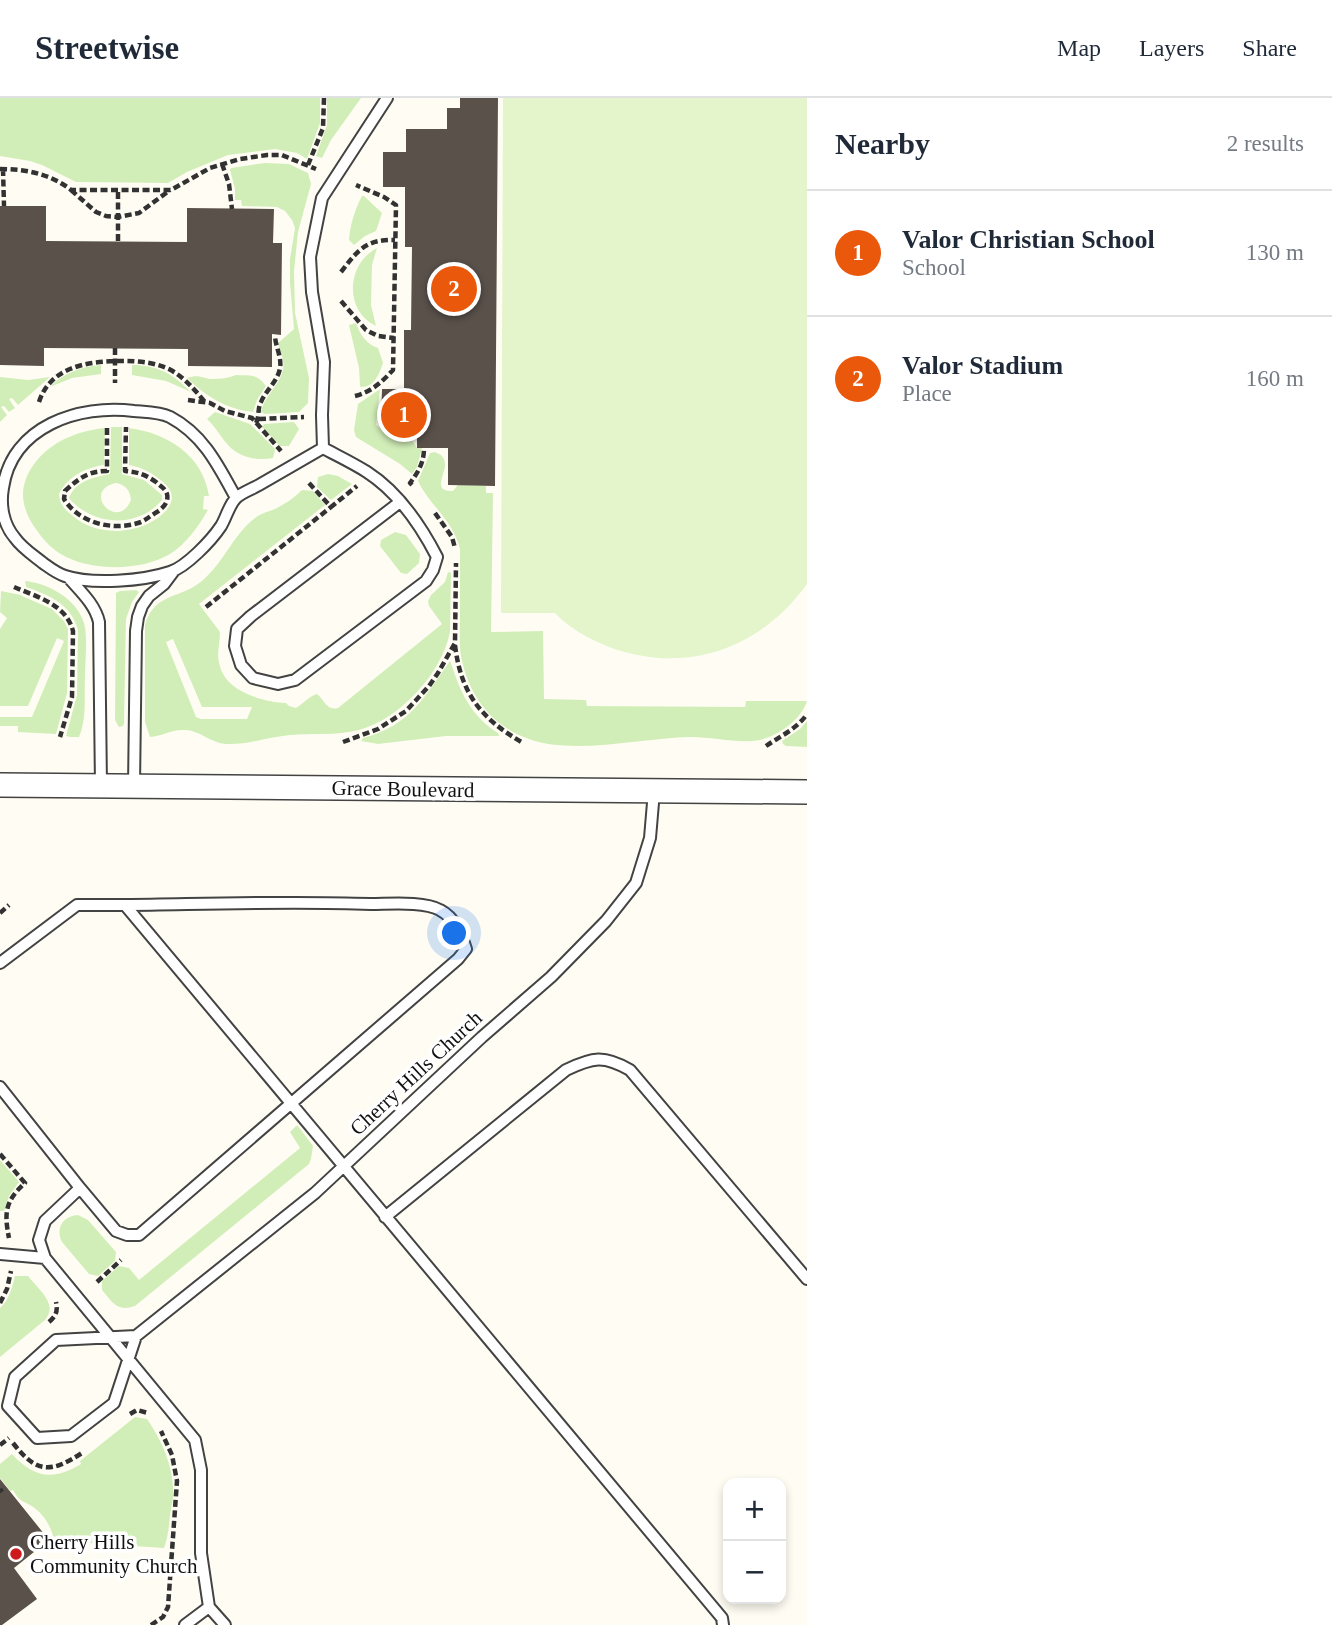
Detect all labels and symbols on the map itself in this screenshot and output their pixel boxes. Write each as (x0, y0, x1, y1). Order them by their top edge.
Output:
pin: 2 (431, 263, 477, 315)
pin: 1 (381, 389, 427, 441)
street label: Grace Boulevard (331, 776, 475, 802)
your location (437, 916, 471, 950)
street label: Cherry Hills Church (345, 1005, 487, 1140)
place label: Cherry Hills Community Church (30, 1530, 198, 1578)
marker: Cherry Hills Community Church (8, 1546, 24, 1562)

